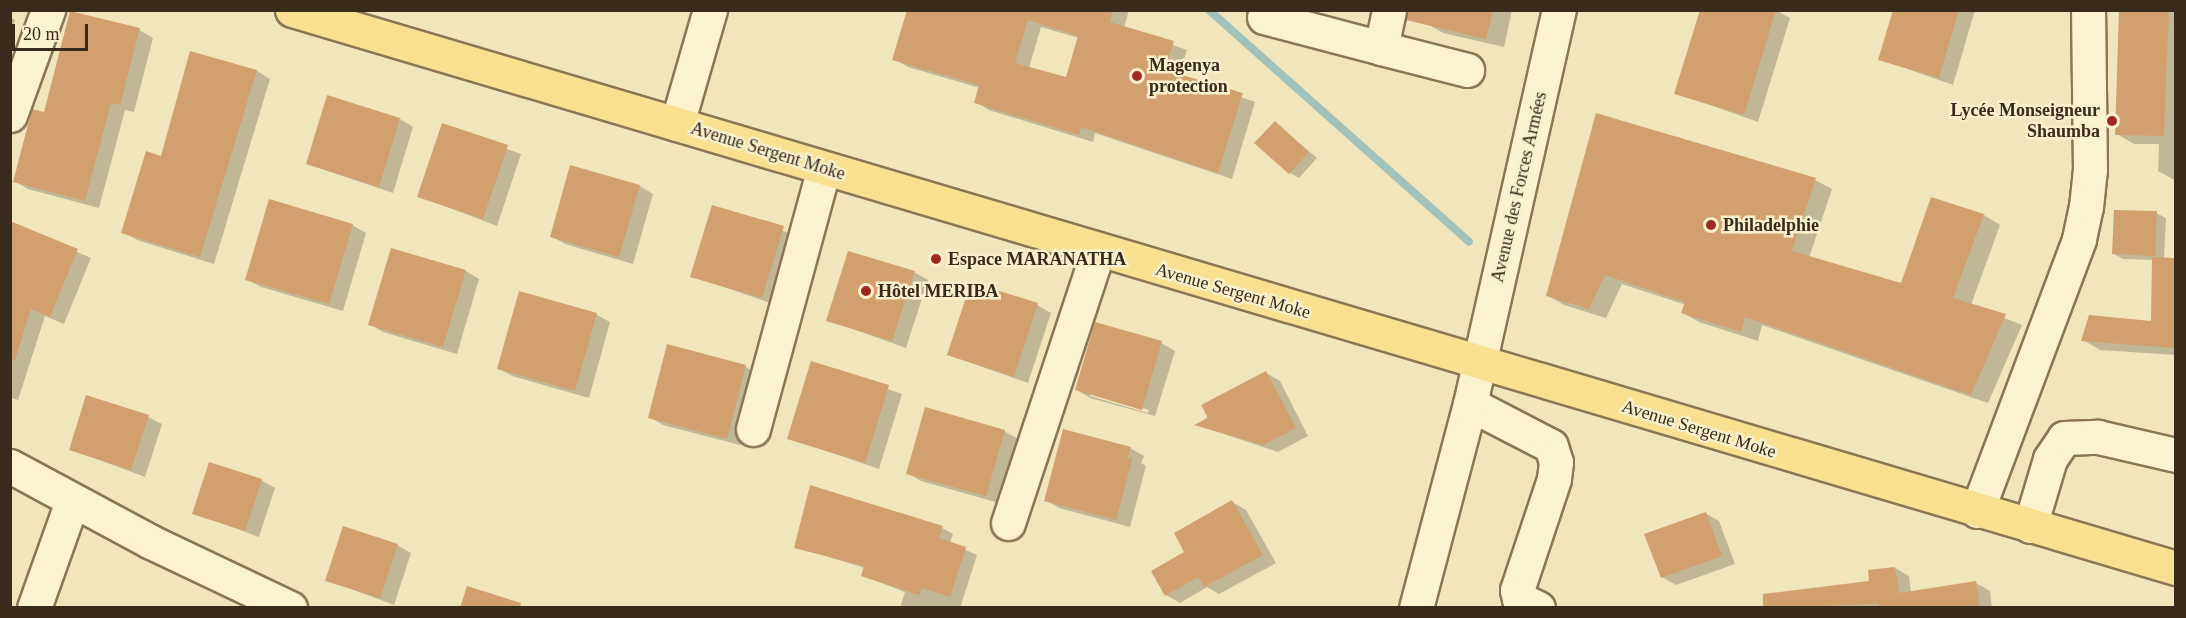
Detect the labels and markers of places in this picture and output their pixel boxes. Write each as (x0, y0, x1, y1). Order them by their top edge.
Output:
place label: Magenya protection (1149, 55, 1228, 98)
marker: Magenya protection (1130, 69, 1144, 83)
place label: Lycée Monseigneur Shaumba (1951, 100, 2100, 142)
marker: Lycée Monseigneur Shaumba (2105, 114, 2119, 128)
place label: Philadelphie (1723, 214, 1819, 236)
marker: Philadelphie (1704, 218, 1718, 232)
place label: Espace MARANATHA (948, 248, 1126, 270)
marker: Espace MARANATHA (929, 252, 943, 266)
place label: Hôtel MERIBA (878, 280, 998, 302)
marker: Hôtel MERIBA (859, 284, 873, 298)

